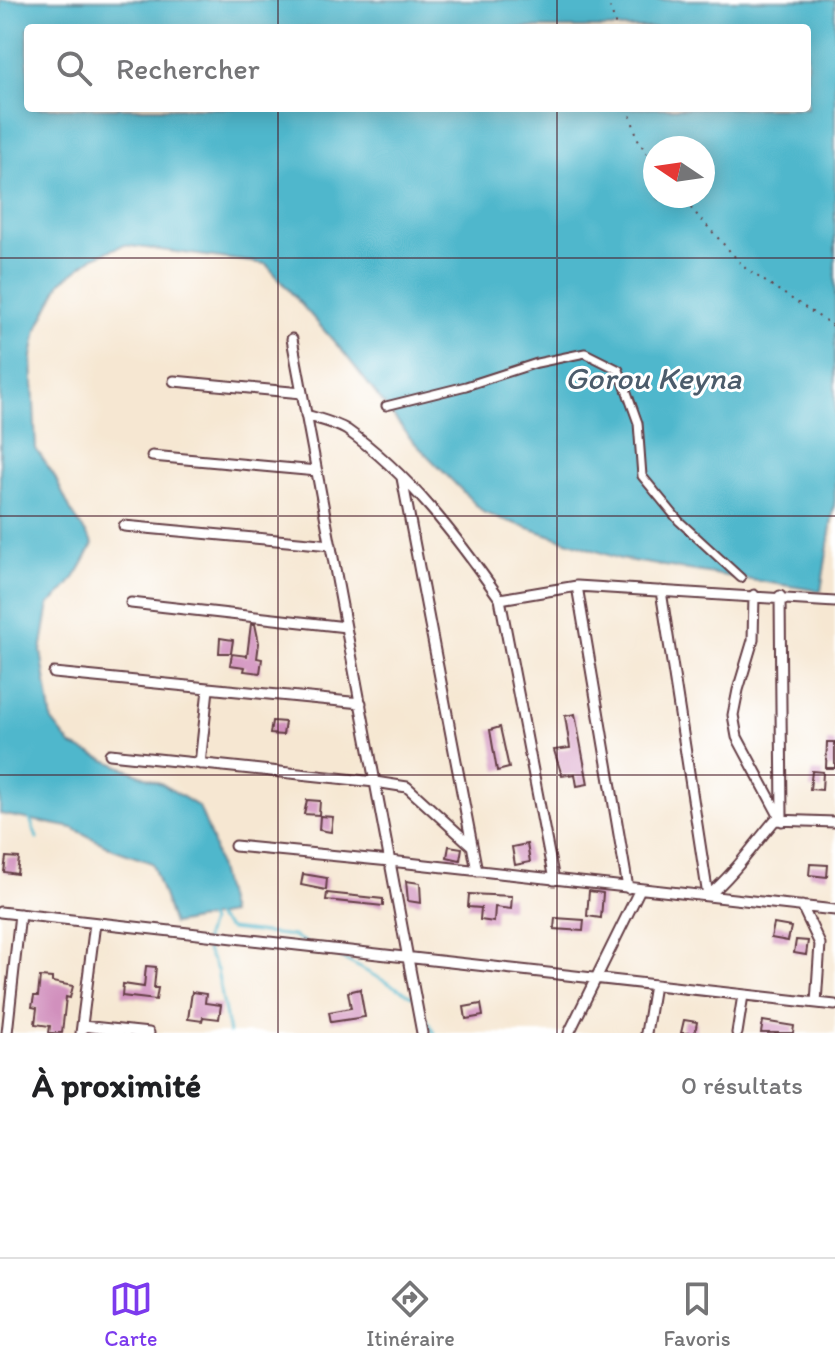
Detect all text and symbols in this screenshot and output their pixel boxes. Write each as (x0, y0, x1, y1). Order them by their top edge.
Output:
search box (24, 24, 811, 112)
icon: search (52, 46, 96, 90)
text: Rechercher (116, 50, 260, 87)
north arrow (643, 136, 715, 208)
water label: Gorou Keyna (565, 359, 743, 397)
text: À proximité (32, 1065, 201, 1106)
text: 0 résultats (681, 1069, 803, 1101)
tab: Carte (104, 1277, 157, 1352)
tab: Itinéraire (366, 1277, 455, 1352)
tab: Favoris (664, 1277, 731, 1352)

